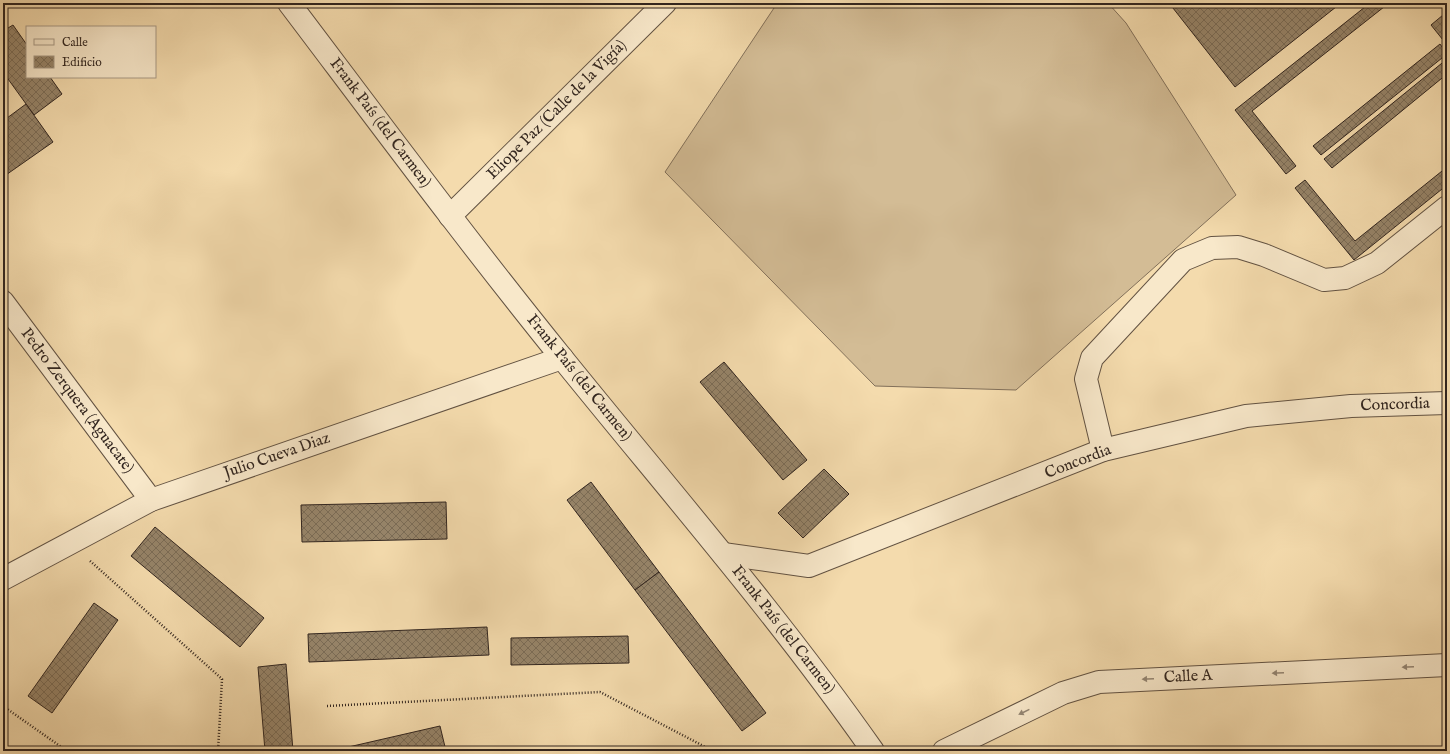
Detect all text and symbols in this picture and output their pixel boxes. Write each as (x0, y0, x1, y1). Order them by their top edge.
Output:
legend (26, 26, 156, 78)
text: Calle (62, 35, 88, 50)
street label: Eliope Paz (Calle de la Vigía) (483, 36, 631, 184)
street label: Frank País (del Carmen) (325, 54, 435, 192)
text: Edificio (62, 55, 102, 70)
street label: Frank País (del Carmen) (522, 311, 636, 445)
street label: Pedro Zerquera (Aguacate) (16, 324, 138, 478)
street label: Concordia (1360, 394, 1430, 416)
street label: Julio Cueva Diaz (219, 428, 333, 484)
street label: Concordia (1042, 440, 1114, 484)
street label: Frank País (del Carmen) (727, 562, 839, 698)
one-way arrow (1402, 663, 1414, 670)
street label: Calle A (1163, 666, 1214, 688)
one-way arrow (1272, 669, 1284, 676)
one-way arrow (1141, 676, 1154, 682)
one-way arrow (1019, 708, 1030, 715)

